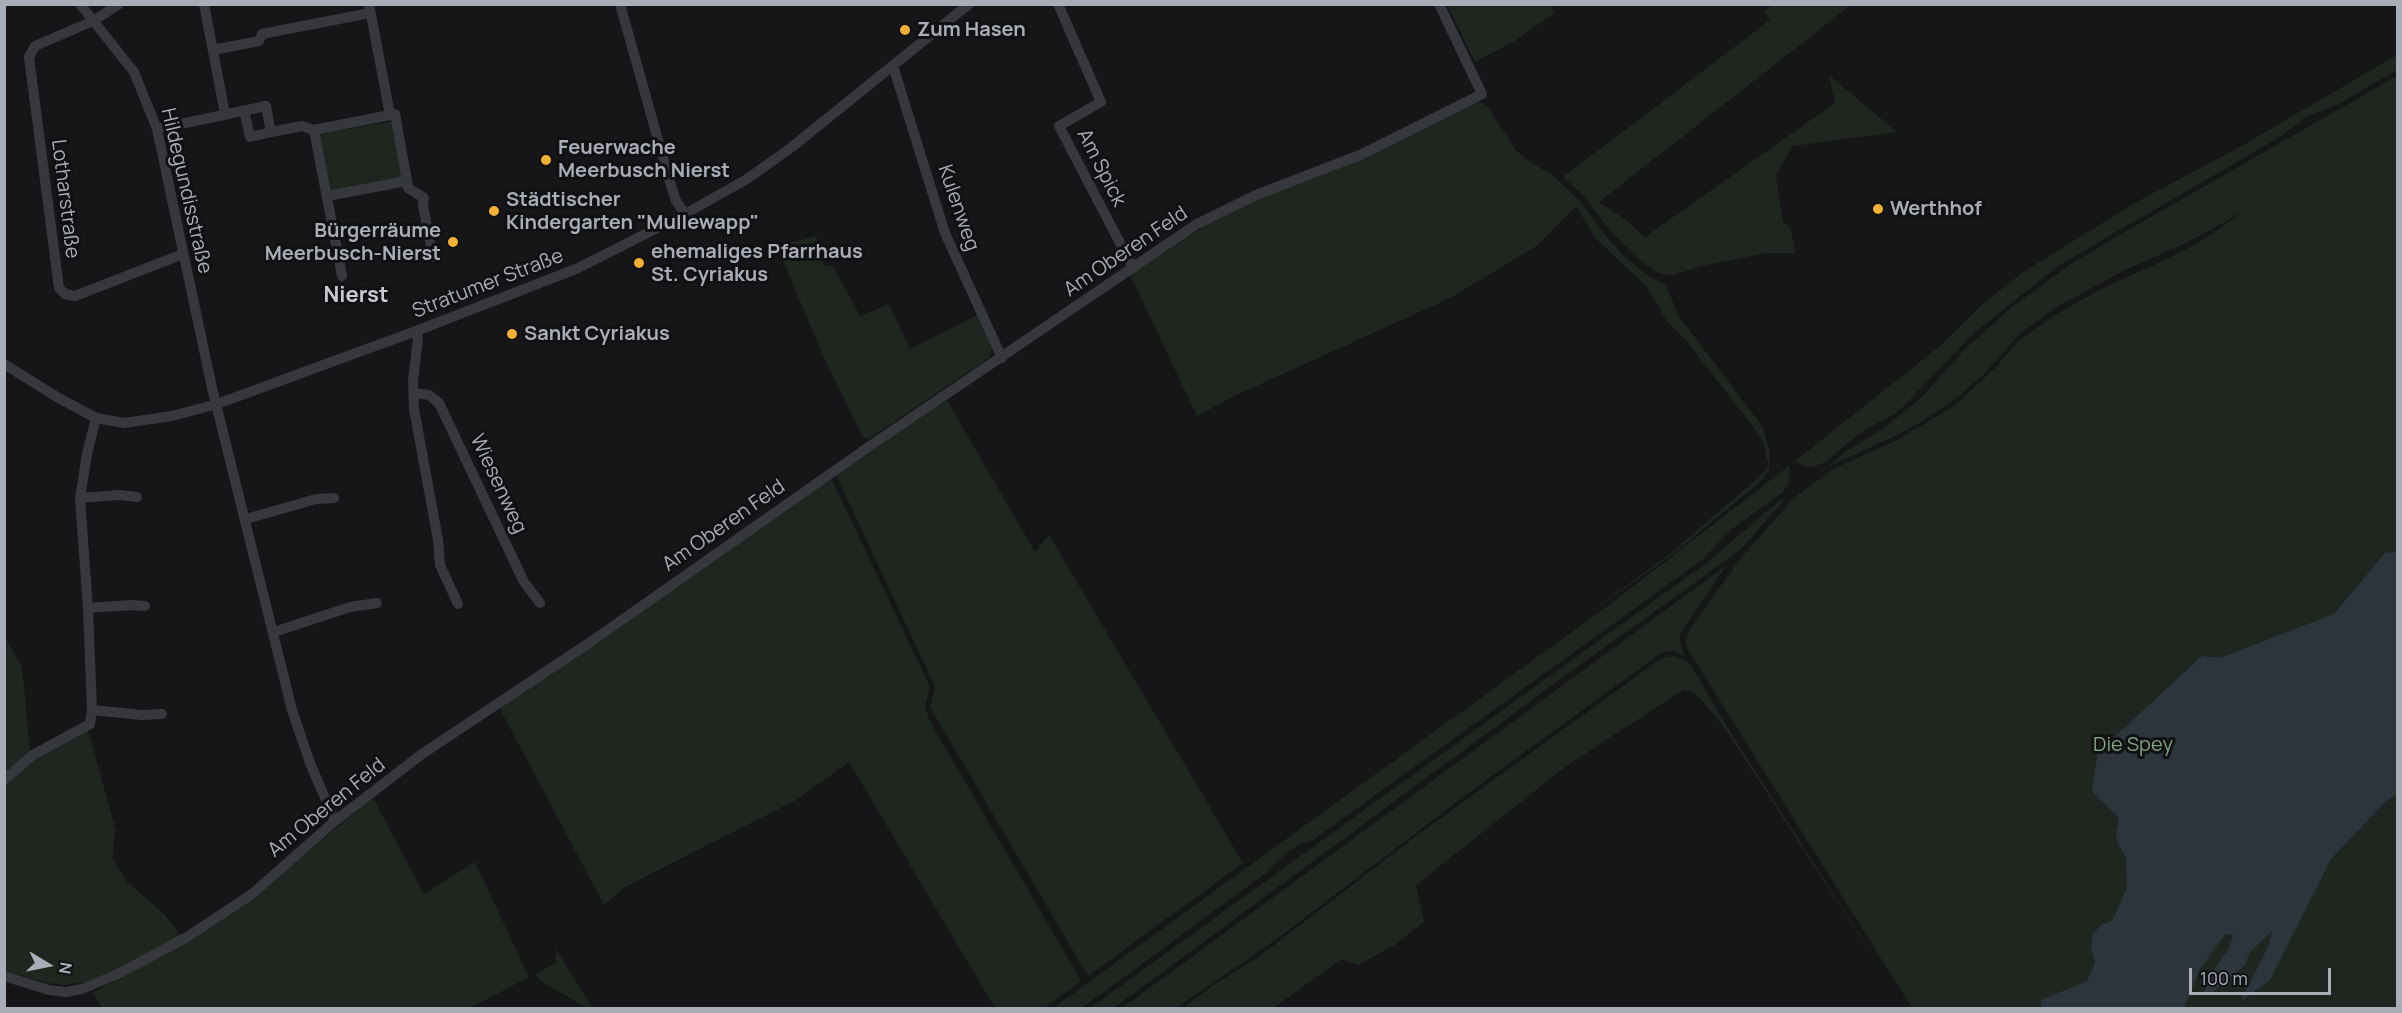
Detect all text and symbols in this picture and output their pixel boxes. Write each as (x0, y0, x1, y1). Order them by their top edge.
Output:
place label: Zum Hasen (917, 18, 1026, 42)
marker: Zum Hasen (898, 23, 912, 37)
street label: Hildegundisstraße (155, 106, 217, 276)
street label: Am Spick (1071, 125, 1131, 211)
place label: Feuerwache Meerbusch Nierst (558, 136, 730, 183)
street label: Lotharstraße (46, 138, 84, 260)
marker: Feuerwache Meerbusch Nierst (539, 153, 553, 167)
street label: Kulenweg (932, 162, 984, 254)
place label: Städtischer Kindergarten "Mullewapp" (506, 188, 759, 235)
place label: Werthhof (1890, 197, 1982, 221)
street label: Am Oberen Feld (1060, 202, 1192, 302)
marker: Werthhof (1871, 202, 1885, 216)
marker: Städtischer Kindergarten "Mullewapp" (487, 204, 501, 218)
place label: Bürgerräume Meerbusch-Nierst (265, 219, 441, 266)
marker: Bürgerräume Meerbusch-Nierst (446, 235, 460, 249)
place label: ehemaliges Pfarrhaus St. Cyriakus (651, 240, 863, 287)
street label: Stratumer Straße (409, 244, 567, 324)
marker: ehemaliges Pfarrhaus St. Cyriakus (632, 256, 646, 270)
district label: Nierst (324, 283, 388, 309)
place label: Sankt Cyriakus (524, 322, 670, 346)
marker: Sankt Cyriakus (505, 327, 519, 341)
street label: Wiesenweg (465, 430, 531, 538)
street label: Am Oberen Feld (658, 475, 790, 577)
park label: Die Spey (2093, 733, 2173, 757)
street label: Am Oberen Feld (264, 753, 390, 863)
north arrow (18, 935, 78, 995)
scale bar (2192, 956, 2334, 994)
text: N (54, 961, 78, 976)
text: 100 m (2200, 966, 2248, 990)

